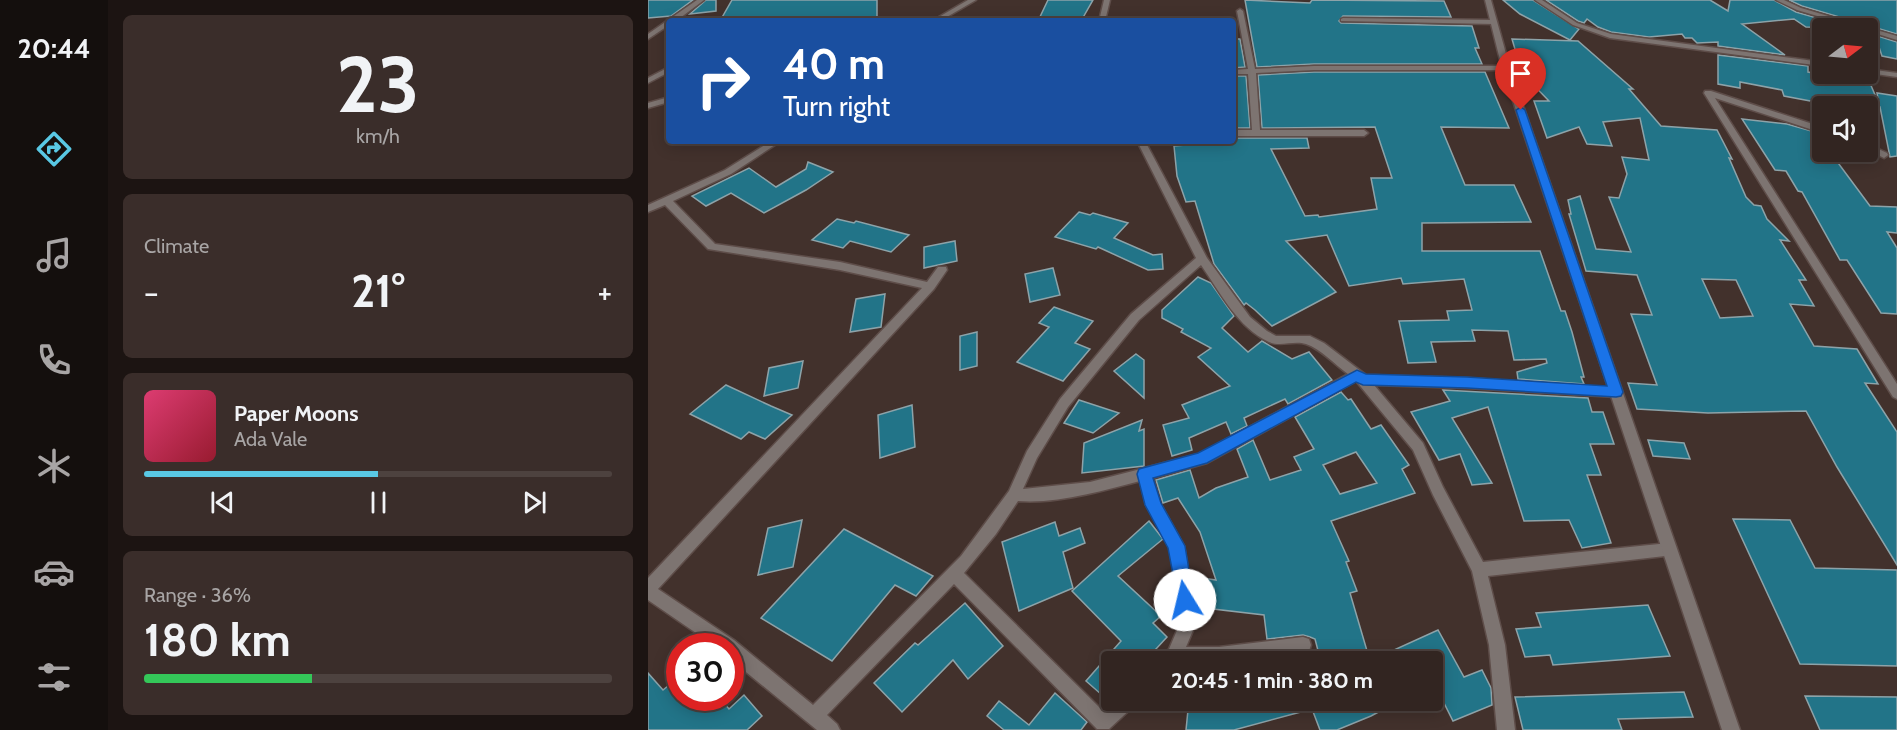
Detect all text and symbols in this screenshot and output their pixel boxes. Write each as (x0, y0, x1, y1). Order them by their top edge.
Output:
north arrow (1812, 18, 1878, 84)
map controls (1812, 18, 1878, 162)
text: 20:44 (18, 32, 90, 65)
text: 23 (336, 37, 420, 132)
text: 40 m (783, 38, 885, 90)
icon: right (684, 42, 762, 120)
pin (1495, 48, 1546, 110)
icon: arrive (1504, 57, 1537, 90)
text: Turn right (783, 90, 890, 123)
button: sound (1812, 96, 1878, 162)
text: km/h (356, 124, 400, 148)
icon: directions (33, 128, 75, 170)
icon: music (33, 234, 75, 276)
text: Climate (144, 234, 209, 258)
text: 21° (351, 264, 405, 318)
text: − (144, 272, 159, 312)
text: + (597, 272, 612, 312)
icon: phone (33, 339, 75, 381)
text: Paper Moons (234, 400, 358, 427)
text: Ada Vale (234, 427, 307, 451)
icon: climate (33, 445, 75, 487)
icon: previous (206, 486, 239, 519)
icon: pause (362, 486, 395, 519)
icon: next (518, 486, 551, 519)
icon: car (33, 551, 75, 593)
position arrow (1153, 568, 1217, 632)
text: Range · 36% (144, 583, 251, 607)
text: 180 km (144, 613, 291, 667)
speed limit sign: 30 (666, 633, 744, 711)
icon: filters (33, 656, 75, 698)
text: 20:45 · 1 min · 380 m (1171, 667, 1373, 694)

